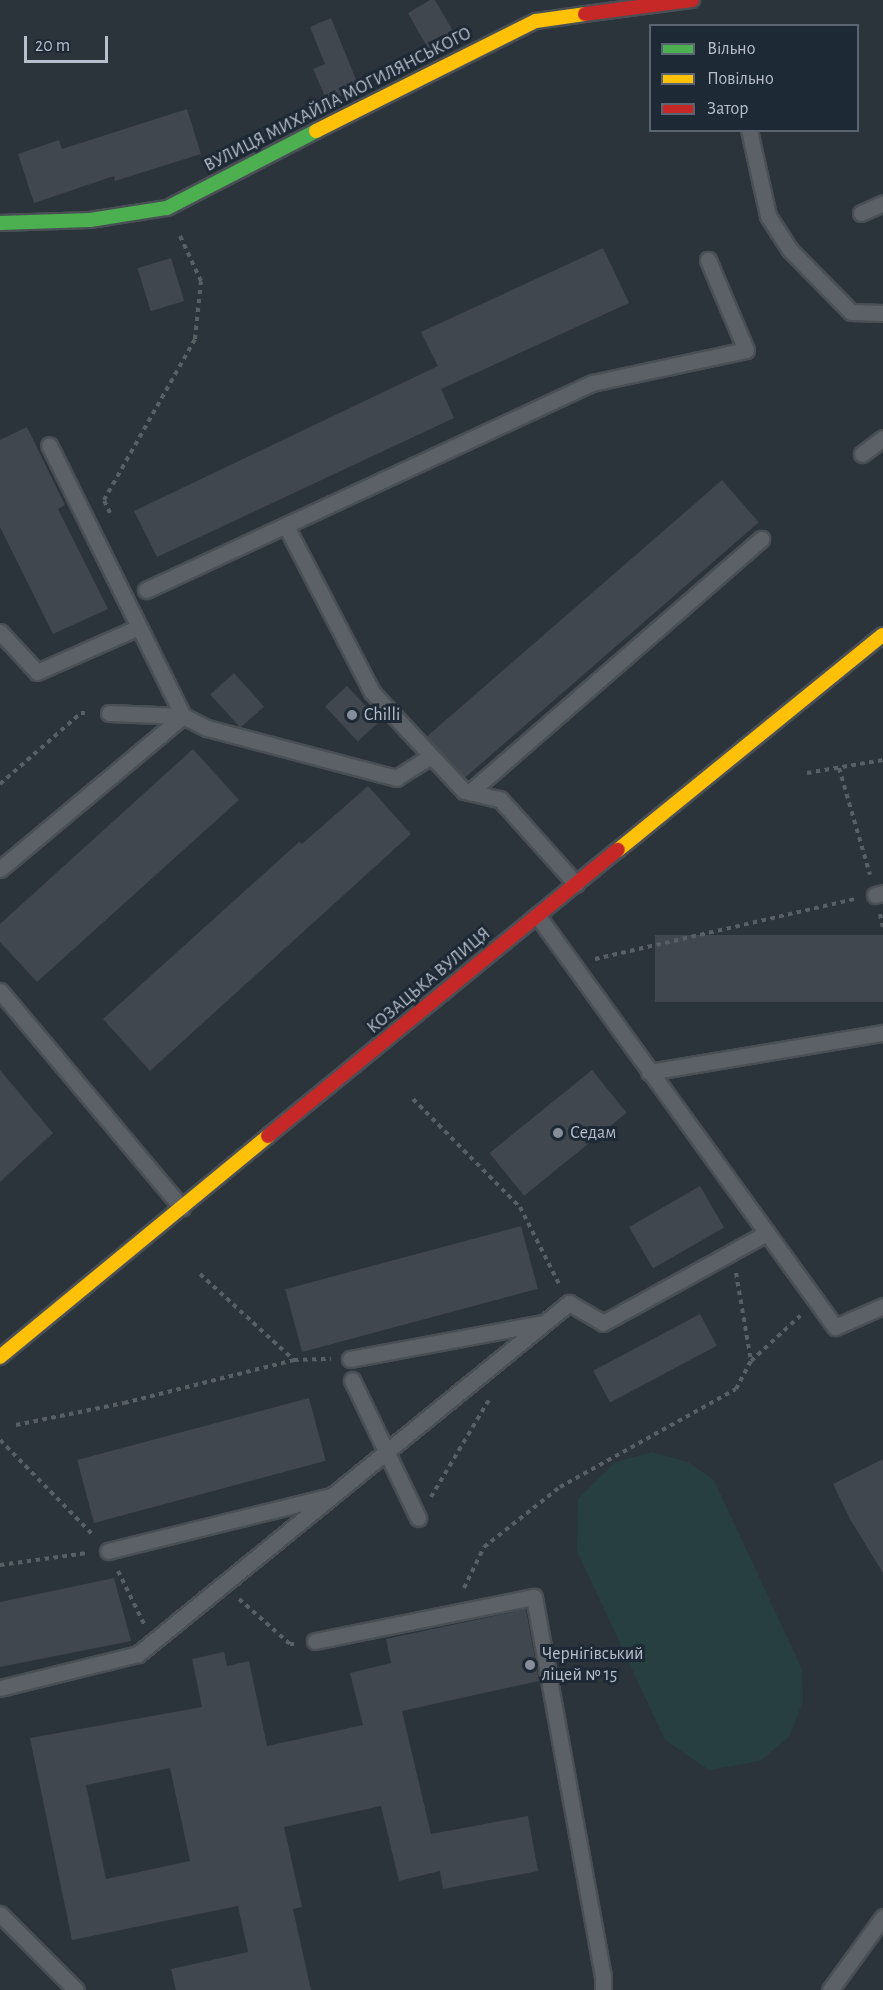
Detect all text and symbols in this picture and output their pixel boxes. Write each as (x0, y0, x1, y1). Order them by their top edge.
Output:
street label: ВУЛИЦЯ МИХАЙЛА МОГИЛЯНСЬКОГО (201, 23, 475, 177)
scale bar (27, 24, 111, 62)
legend (649, 24, 859, 132)
text: 20 m (35, 37, 70, 55)
text: Вільно (707, 40, 755, 58)
text: Повільно (707, 70, 774, 88)
text: Затор (707, 100, 748, 118)
place label: Chilli (364, 704, 400, 726)
marker: Chilli (345, 708, 359, 722)
street label: КОЗАЦЬКА ВУЛИЦЯ (363, 923, 495, 1039)
place label: Седам (570, 1122, 616, 1144)
marker: Седам (551, 1126, 565, 1140)
place label: Чернігівський ліцей № 15 (542, 1644, 644, 1686)
marker: Чернігівський ліцей № 15 (523, 1658, 537, 1672)

